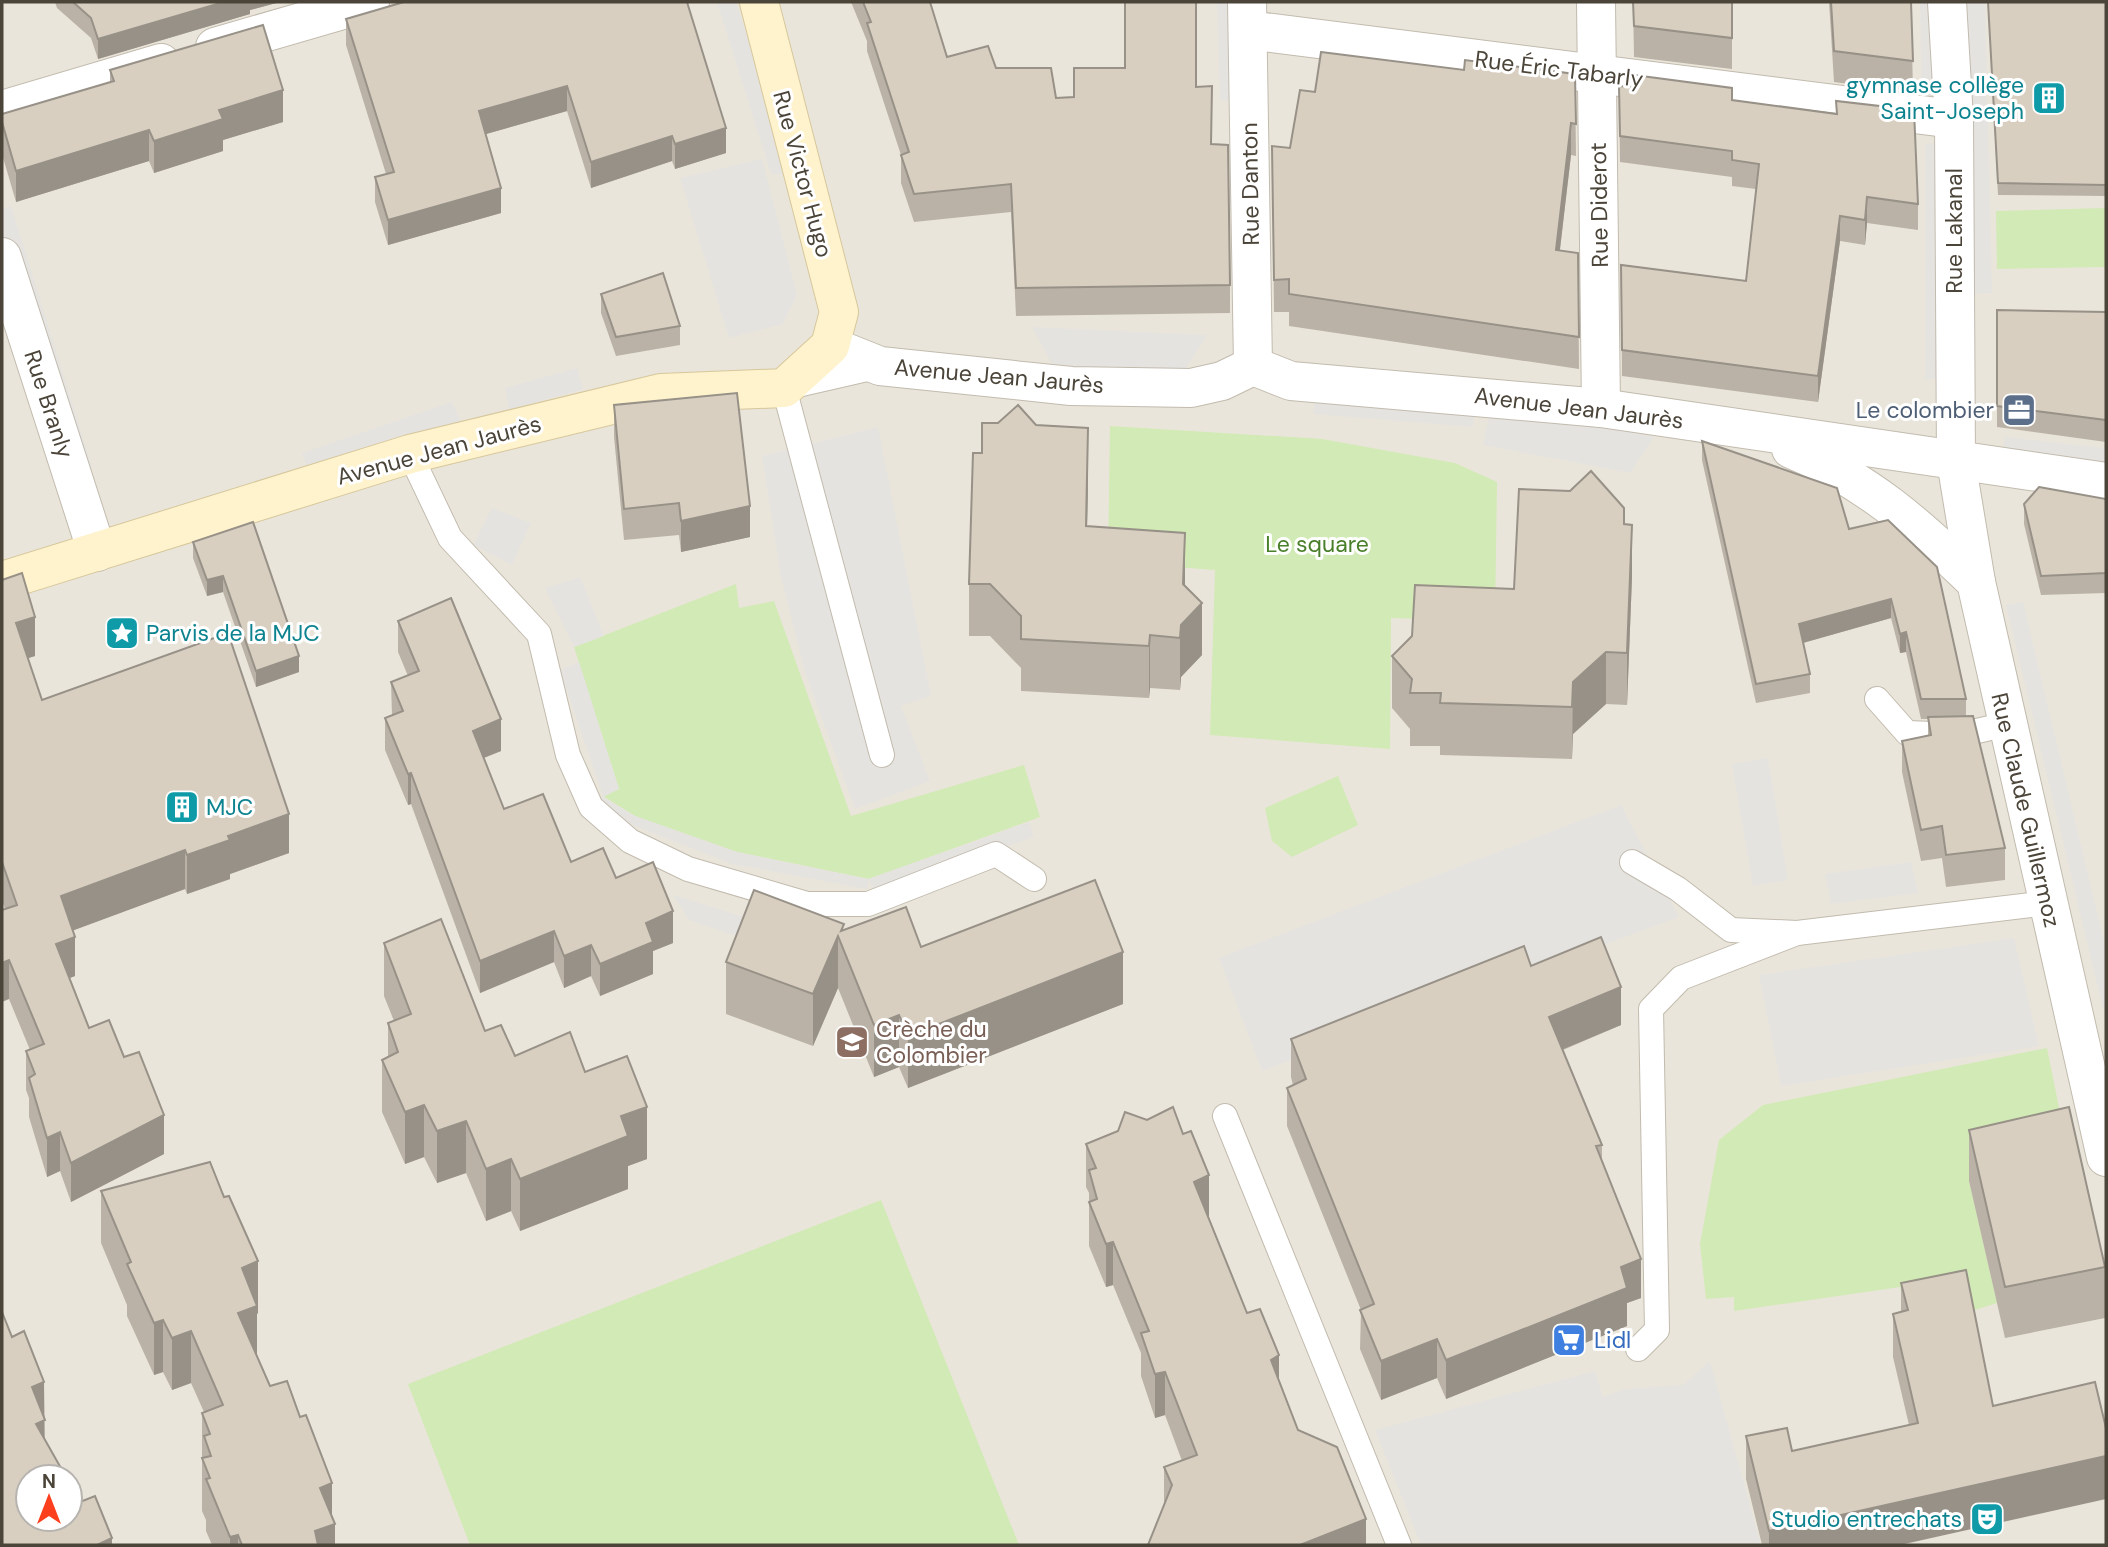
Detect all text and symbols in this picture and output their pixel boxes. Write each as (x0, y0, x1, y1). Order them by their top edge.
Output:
street label: Rue Éric Tabarly (1473, 44, 1645, 94)
place label: gymnase collège Saint-Joseph (1846, 70, 2024, 126)
building icon: gymnase collège Saint-Joseph (2030, 79, 2068, 117)
street label: Rue Victor Hugo (766, 87, 840, 261)
street label: Rue Danton (1234, 122, 1266, 246)
street label: Rue Diderot (1583, 142, 1615, 268)
street label: Rue Lakanal (1939, 168, 1969, 294)
street label: Rue Branly (17, 346, 81, 462)
street label: Avenue Jean Jaurès (893, 352, 1105, 400)
street label: Avenue Jean Jaurès (1473, 380, 1685, 436)
office icon: Le colombier (2000, 391, 2038, 429)
place label: Le colombier (1856, 395, 1994, 425)
street label: Avenue Jean Jaurès (333, 408, 545, 492)
park label: Le square (1265, 529, 1369, 559)
place icon: Parvis de la MJC (103, 614, 141, 652)
place label: Parvis de la MJC (146, 618, 320, 648)
street label: Rue Claude Guillermoz (1984, 690, 2068, 930)
building icon: MJC (163, 788, 201, 826)
place label: MJC (206, 792, 253, 822)
place label: Crèche du Colombier (876, 1014, 987, 1070)
school or university icon: Crèche du Colombier (833, 1023, 871, 1061)
supermarket icon: Lidl (1550, 1321, 1588, 1359)
place label: Lidl (1594, 1325, 1631, 1355)
north arrow (14, 1463, 84, 1533)
text: N (42, 1469, 56, 1494)
theatre icon: Studio entrechats (1968, 1500, 2006, 1538)
place label: Studio entrechats (1771, 1504, 1962, 1534)

